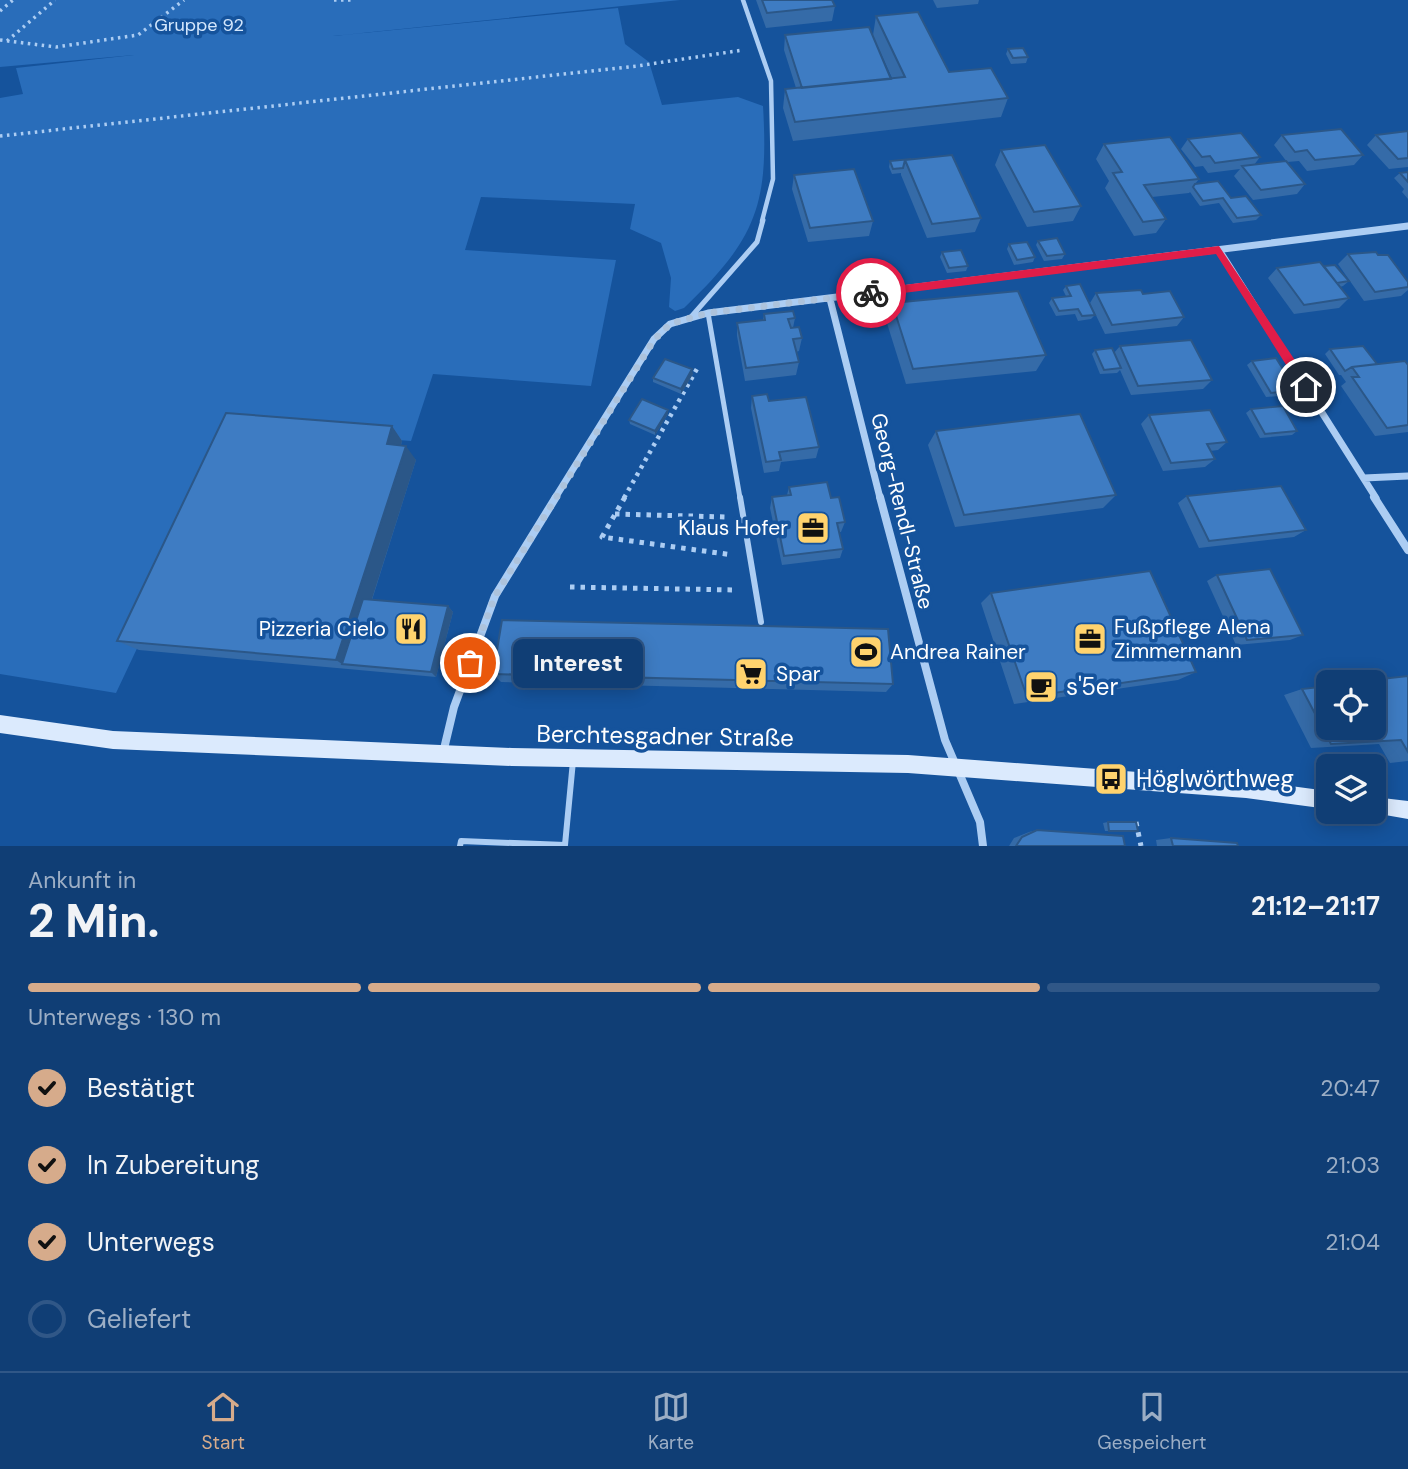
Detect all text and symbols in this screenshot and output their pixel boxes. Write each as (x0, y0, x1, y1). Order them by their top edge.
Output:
park label: Gruppe 92 (154, 13, 244, 37)
courier (836, 258, 906, 328)
icon: bike (852, 274, 890, 312)
pin (1276, 357, 1336, 417)
icon: home (1287, 368, 1325, 406)
street label: Georg-Rendl-Straße (864, 410, 940, 612)
office icon: Klaus Hofer (794, 509, 832, 547)
place label: Klaus Hofer (678, 514, 788, 542)
restaurant icon: Pizzeria Cielo (392, 610, 430, 648)
place label: Fußpflege Alena Zimmermann (1114, 613, 1271, 665)
place label: Pizzeria Cielo (259, 615, 386, 643)
office icon: Fußpflege Alena Zimmermann (1071, 620, 1109, 658)
pin (440, 633, 500, 693)
sports icon: Andrea Rainer (847, 633, 885, 671)
callout: Interest (512, 638, 642, 688)
place label: Andrea Rainer (890, 638, 1026, 666)
icon: bag (451, 644, 489, 682)
text: Interest (533, 648, 623, 678)
supermarket icon: Spar (732, 655, 770, 693)
place label: Spar (776, 660, 821, 688)
cafe icon: s'5er (1022, 668, 1060, 706)
map controls (1316, 670, 1386, 824)
button: locate (1316, 670, 1386, 740)
place label: s'5er (1066, 671, 1118, 702)
street label: Berchtesgadner Straße (536, 718, 794, 753)
button: layers (1316, 754, 1386, 824)
bus stop icon: Höglwörthweg (1092, 760, 1130, 798)
place label: Höglwörthweg (1136, 763, 1294, 794)
text: Ankunft in (28, 865, 136, 895)
text: 21:12–21:17 (1251, 889, 1380, 923)
text: 2 Min. (28, 891, 159, 951)
text: Unterwegs · 130 m (28, 1002, 221, 1032)
icon: check (28, 1069, 66, 1107)
text: Bestätigt (87, 1071, 195, 1105)
text: 20:47 (1320, 1073, 1380, 1103)
icon: check (28, 1146, 66, 1184)
text: In Zubereitung (87, 1148, 260, 1182)
text: 21:03 (1326, 1150, 1380, 1180)
icon: check (28, 1223, 66, 1261)
text: Unterwegs (87, 1225, 215, 1259)
text: 21:04 (1325, 1227, 1380, 1257)
text: Geliefert (87, 1302, 191, 1336)
tab: Start (202, 1388, 245, 1455)
tab: Karte (648, 1388, 694, 1455)
tab: Gespeichert (1097, 1388, 1206, 1455)

